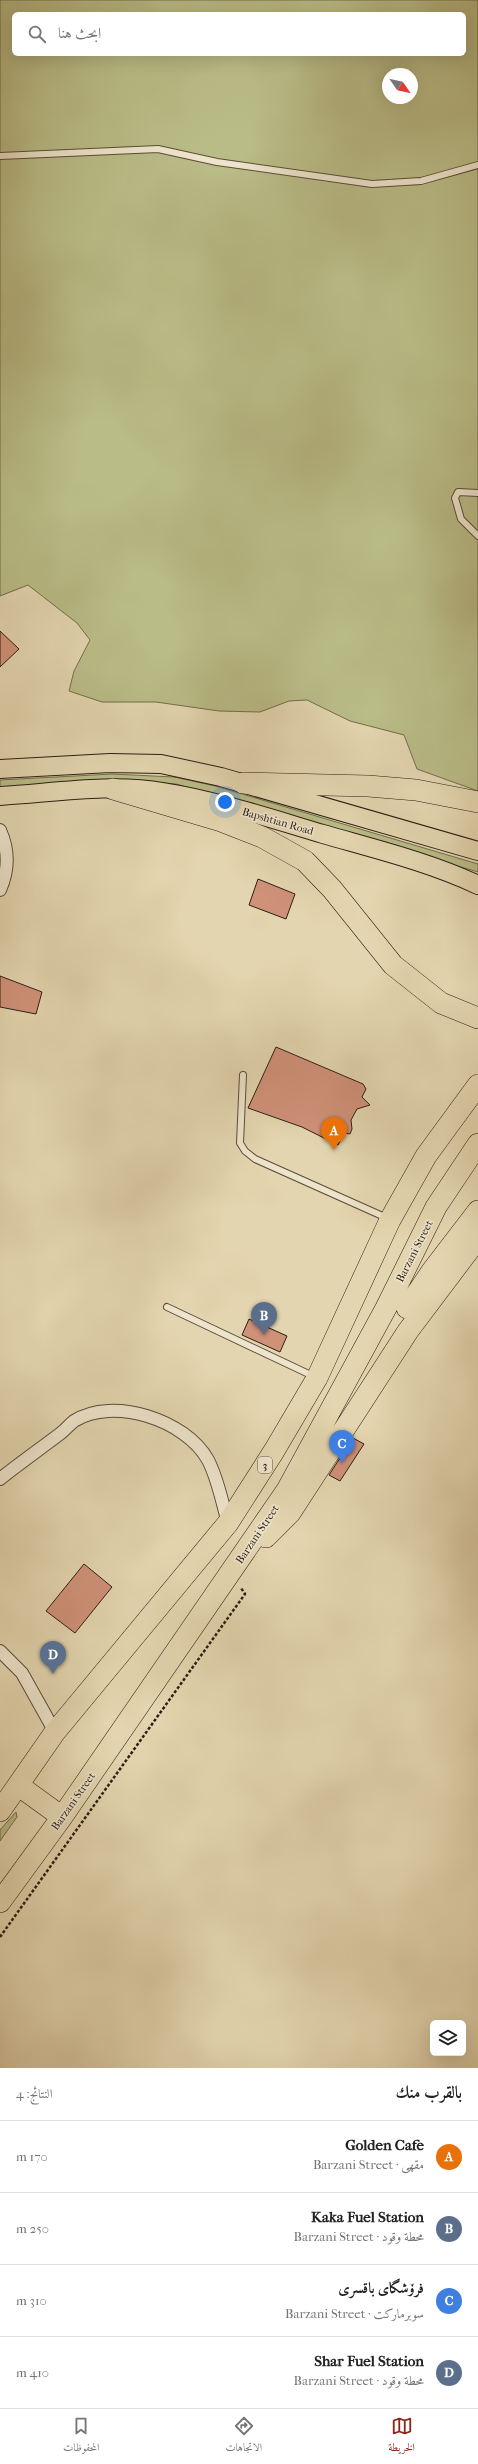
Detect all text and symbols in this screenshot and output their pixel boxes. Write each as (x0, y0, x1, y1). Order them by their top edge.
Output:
search box (12, 12, 466, 56)
icon: search (26, 23, 48, 45)
text: ابحث هنا (58, 24, 101, 42)
north arrow (382, 68, 418, 104)
your location (215, 792, 235, 812)
street label: Bapshtian Road (241, 805, 316, 838)
pin: A (321, 1117, 347, 1150)
street label: Barzani Street (393, 1218, 436, 1284)
pin: B (251, 1302, 277, 1335)
pin: C (329, 1430, 355, 1463)
road number: 3 (258, 1457, 272, 1473)
street label: Barzani Street (233, 1502, 282, 1566)
pin: D (40, 1641, 66, 1674)
street label: Barzani Street (49, 1770, 98, 1833)
map controls (430, 2020, 466, 2056)
button: layers (430, 2020, 466, 2056)
text: بالقرب منك (396, 2082, 462, 2102)
text: النتائج: 4 (16, 2086, 52, 2101)
text: Golden Cafe (345, 2136, 424, 2154)
text: 170 m (16, 2149, 48, 2164)
text: A (445, 2149, 453, 2164)
text: مقهى · Barzani Street (313, 2157, 424, 2172)
text: Kaka Fuel Station (311, 2208, 424, 2226)
text: 250 m (16, 2221, 49, 2236)
text: B (445, 2221, 453, 2236)
text: محطة وقود · Barzani Street (293, 2229, 424, 2244)
text: فرۆشگای باقسری (338, 2279, 424, 2297)
text: 310 m (16, 2293, 47, 2308)
text: C (445, 2293, 453, 2308)
text: سوبرماركت · Barzani Street (285, 2306, 424, 2321)
text: Shar Fuel Station (314, 2352, 424, 2370)
text: 410 m (16, 2365, 49, 2380)
text: D (444, 2365, 454, 2380)
text: محطة وقود · Barzani Street (293, 2373, 424, 2388)
tab: المحفوظات (63, 2415, 99, 2458)
tab: الاتجاهات (225, 2415, 262, 2458)
tab: الخريطة (388, 2415, 415, 2458)

